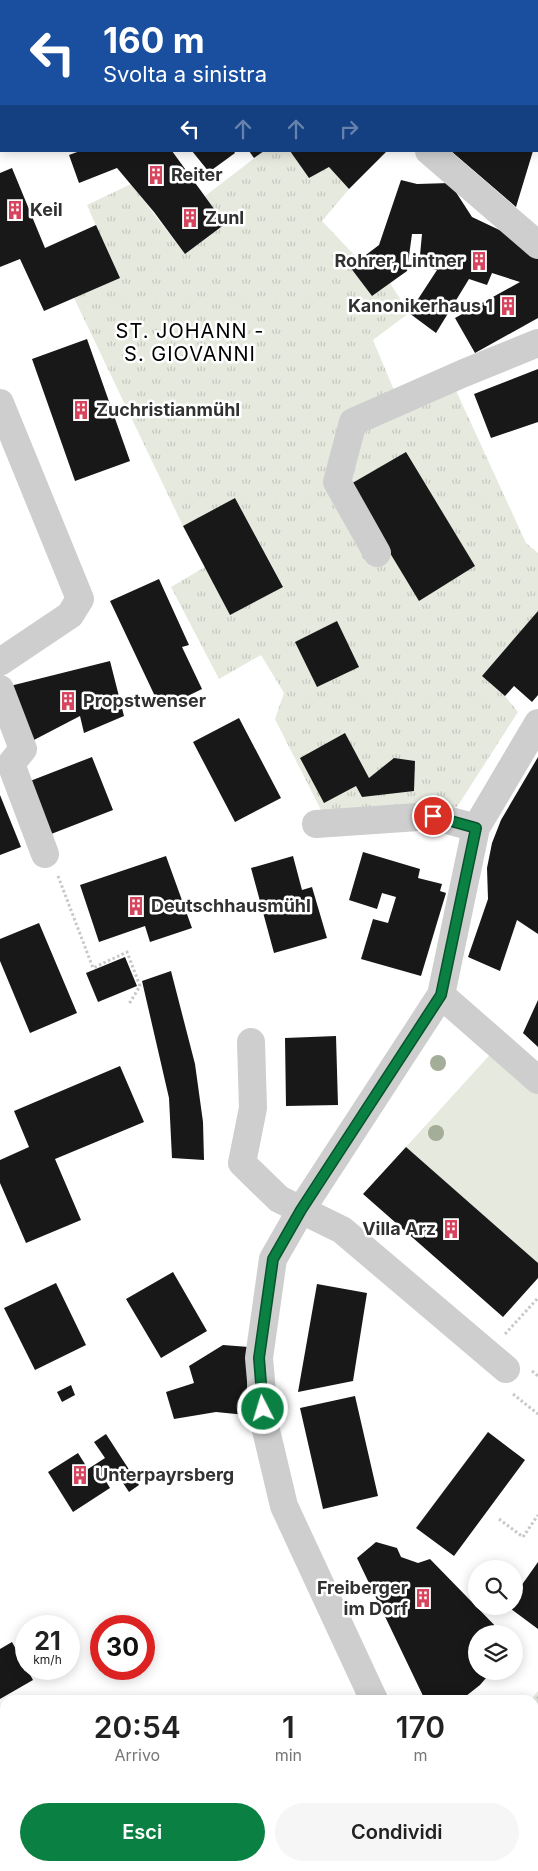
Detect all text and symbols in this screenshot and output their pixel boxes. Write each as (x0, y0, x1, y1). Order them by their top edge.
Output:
text: 160 m (103, 19, 205, 61)
icon: left (20, 20, 85, 85)
text: Svolta a sinistra (103, 61, 267, 87)
icon: left (176, 115, 204, 143)
icon: ahead (229, 115, 257, 143)
icon: ahead (282, 115, 310, 143)
icon: right (335, 115, 363, 143)
building icon: Reiter (145, 164, 167, 186)
place label: Reiter (171, 164, 223, 185)
building icon: Keil (4, 199, 26, 221)
place label: Keil (30, 199, 63, 220)
building icon: Zunl (179, 207, 201, 229)
place label: Zunl (205, 207, 244, 228)
place label: Rohrer, Lintner (335, 250, 464, 271)
building icon: Rohrer, Lintner (468, 250, 490, 272)
place label: Kanonikerhaus 1 (348, 295, 493, 316)
building icon: Kanonikerhaus 1 (497, 295, 519, 317)
district label: ST. JOHANN - S. GIOVANNI (116, 319, 264, 366)
building icon: Zuchristianmühl (70, 399, 92, 421)
place label: Zuchristianmühl (96, 399, 240, 420)
building icon: Propstwenser (57, 690, 79, 712)
place label: Propstwenser (83, 690, 206, 711)
pin (412, 795, 454, 837)
icon: arrive (419, 802, 447, 830)
building icon: Deutschhausmühl (125, 895, 147, 917)
place label: Deutschhausmühl (151, 895, 311, 916)
place label: Villa Arz (362, 1218, 436, 1239)
building icon: Villa Arz (440, 1218, 462, 1240)
position arrow (236, 1382, 288, 1434)
building icon: Unterpayrsberg (69, 1464, 91, 1486)
place label: Unterpayrsberg (95, 1464, 234, 1485)
map controls (468, 1560, 523, 1680)
button: search (468, 1560, 523, 1615)
place label: Freiberger im Dorf (317, 1577, 408, 1619)
building icon: Freiberger im Dorf (412, 1587, 434, 1609)
speed limit sign: 30 (90, 1615, 155, 1680)
button: layers (468, 1625, 523, 1680)
text: 21 (34, 1626, 61, 1656)
text: km/h (33, 1652, 62, 1667)
text: 20:54 (94, 1709, 181, 1745)
text: 1 (282, 1709, 295, 1745)
text: 170 (396, 1709, 445, 1745)
text: Arrivo (114, 1745, 160, 1765)
text: min (275, 1745, 302, 1765)
text: m (413, 1745, 427, 1765)
button: Esci (20, 1803, 265, 1861)
button: Condividi (275, 1803, 519, 1861)

